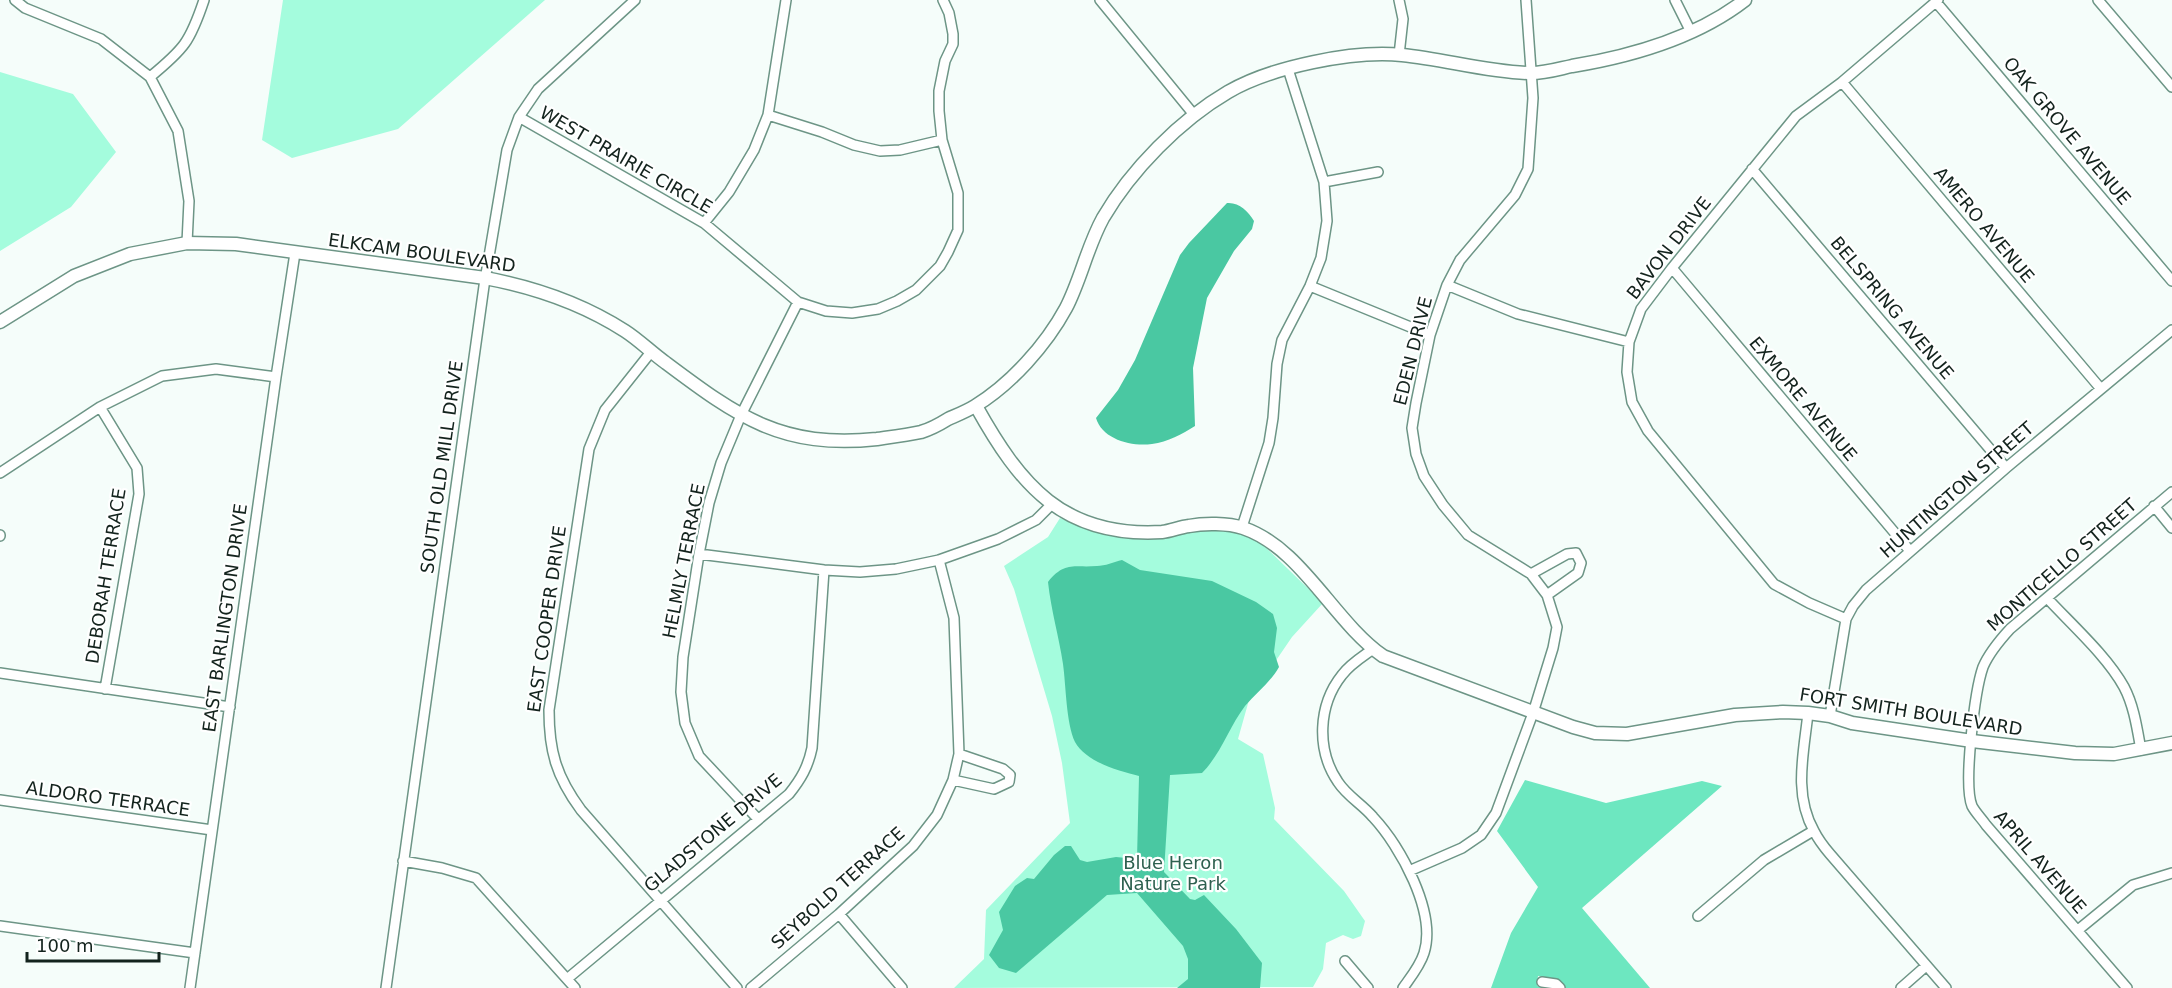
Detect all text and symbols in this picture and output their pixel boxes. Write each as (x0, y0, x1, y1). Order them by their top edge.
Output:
street label: OAK GROVE AVENUE (1999, 53, 2135, 209)
street label: WEST PRAIRIE CIRCLE (536, 101, 716, 218)
street label: AMERO AVENUE (1930, 163, 2039, 287)
street label: BAVON DRIVE (1622, 192, 1715, 303)
street label: ELKCAM BOULEVARD (327, 229, 517, 276)
street label: BELSPRING AVENUE (1827, 232, 1958, 383)
street label: EDEN DRIVE (1389, 294, 1436, 407)
street label: EXMORE AVENUE (1745, 332, 1862, 465)
street label: SOUTH OLD MILL DRIVE (416, 359, 467, 575)
street label: HUNTINGTON STREET (1876, 417, 2038, 562)
street label: HELMLY TERRACE (658, 482, 709, 640)
street label: DEBORAH TERRACE (81, 487, 130, 665)
street label: MONTICELLO STREET (1983, 493, 2142, 635)
street label: EAST BARLINGTON DRIVE (198, 502, 251, 734)
street label: EAST COOPER DRIVE (523, 524, 570, 714)
street label: FORT SMITH BOULEVARD (1798, 683, 2024, 740)
street label: GLADSTONE DRIVE (640, 769, 786, 896)
street label: ALDORO TERRACE (25, 777, 191, 820)
street label: APRIL AVENUE (1990, 806, 2091, 917)
street label: SEYBOLD TERRACE (767, 822, 909, 953)
park label: Blue Heron Nature Park (1120, 852, 1226, 894)
scale bar (27, 925, 159, 963)
text: 100 m (36, 935, 94, 956)

